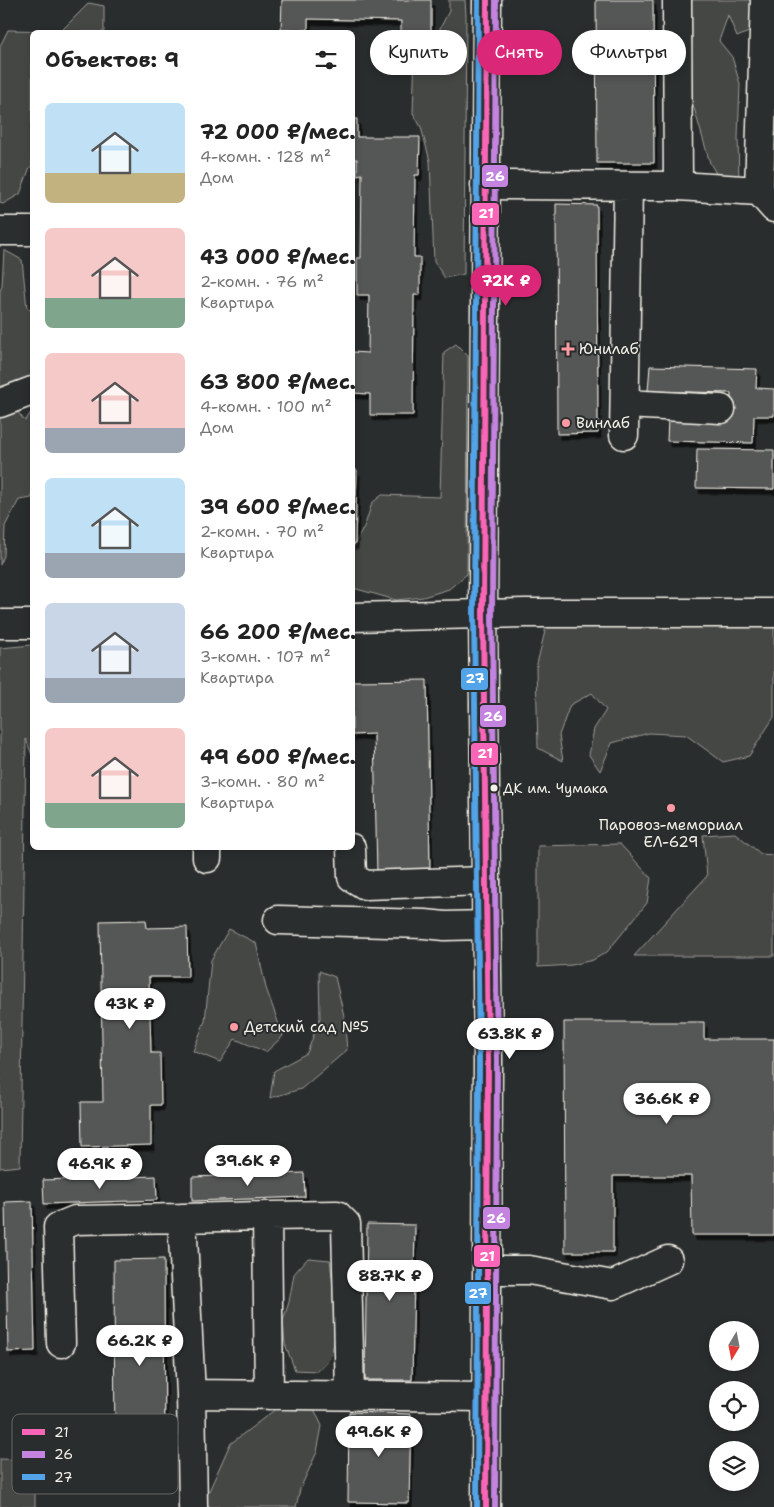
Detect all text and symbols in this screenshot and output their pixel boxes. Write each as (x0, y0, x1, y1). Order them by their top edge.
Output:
chip: Купить (370, 30, 467, 75)
chip: Снять (477, 30, 562, 75)
chip: Фильтры (572, 30, 686, 75)
text: Объектов: 9 (45, 46, 179, 74)
icon: filters (312, 46, 340, 74)
text: 72 000 ₽/мес. (200, 118, 356, 146)
icon: home (85, 123, 145, 183)
text: 4-комн. · 128 m² (200, 146, 331, 167)
line badge: 26 (481, 164, 509, 188)
text: Дом (200, 167, 234, 188)
text: 26 (485, 167, 505, 185)
line badge: 21 (471, 202, 500, 226)
text: 21 (478, 204, 494, 222)
text: 43 000 ₽/мес. (200, 243, 356, 271)
icon: home (85, 248, 145, 308)
pin: 72K ₽ (471, 264, 541, 307)
text: 72K ₽ (481, 270, 531, 291)
text: 2-комн. · 76 m² (200, 271, 324, 292)
text: Квартира (200, 292, 274, 313)
place label: Юнилаб (579, 339, 639, 359)
marker: Юнилаб (561, 342, 575, 356)
text: 63 800 ₽/мес. (200, 368, 356, 396)
icon: home (85, 373, 145, 433)
text: 4-комн. · 100 m² (200, 396, 332, 417)
place label: Винлаб (576, 413, 630, 433)
text: Дом (200, 417, 234, 438)
marker: Винлаб (560, 417, 572, 429)
text: 39 600 ₽/мес. (200, 493, 356, 521)
icon: home (85, 498, 145, 558)
text: 2-комн. · 70 m² (200, 521, 324, 542)
text: Квартира (200, 542, 274, 563)
text: 66 200 ₽/мес. (200, 618, 357, 646)
icon: home (85, 623, 145, 683)
text: 3-комн. · 107 m² (200, 646, 331, 667)
text: Квартира (200, 667, 274, 688)
line badge: 27 (460, 667, 489, 691)
text: 27 (466, 669, 485, 687)
line badge: 26 (479, 704, 507, 728)
text: 26 (483, 707, 503, 725)
line badge: 21 (470, 742, 499, 766)
text: 49 600 ₽/мес. (200, 743, 356, 771)
text: 21 (477, 744, 493, 762)
icon: home (85, 748, 145, 808)
text: 3-комн. · 80 m² (200, 771, 325, 792)
place label: ДК им. Чумака (503, 779, 608, 797)
marker: ДК им. Чумака (489, 783, 499, 793)
text: Квартира (200, 792, 274, 813)
marker: Паровоз-мемориал ЕЛ-629 (665, 802, 677, 814)
place label: Паровоз-мемориал ЕЛ-629 (599, 815, 744, 852)
pin: 43K ₽ (95, 988, 165, 1030)
text: 43K ₽ (105, 993, 155, 1014)
place label: Детский сад №5 (244, 1017, 369, 1037)
pin: 63.8K ₽ (464, 1018, 556, 1060)
marker: Детский сад №5 (228, 1021, 240, 1033)
text: 63.8K ₽ (478, 1023, 542, 1044)
pin: 36.6K ₽ (621, 1082, 713, 1125)
text: 36.6K ₽ (634, 1088, 700, 1109)
pin: 39.6K ₽ (202, 1144, 294, 1187)
pin: 46.9K ₽ (54, 1148, 146, 1190)
text: 39.6K ₽ (216, 1150, 280, 1171)
text: 46.9K ₽ (68, 1153, 132, 1174)
line badge: 26 (482, 1206, 511, 1230)
text: 26 (486, 1209, 506, 1227)
line badge: 21 (473, 1244, 501, 1268)
text: 21 (479, 1247, 495, 1265)
pin: 88.7K ₽ (344, 1260, 436, 1302)
text: 88.7K ₽ (358, 1265, 422, 1286)
line badge: 27 (464, 1281, 492, 1305)
text: 27 (469, 1284, 488, 1302)
north arrow (709, 1321, 759, 1371)
map controls (709, 1321, 759, 1491)
pin: 66.2K ₽ (94, 1324, 186, 1367)
text: 66.2K ₽ (107, 1330, 173, 1351)
button: locate (709, 1381, 759, 1431)
legend (12, 1414, 178, 1494)
pin: 49.6K ₽ (333, 1416, 425, 1458)
text: 49.6K ₽ (347, 1421, 411, 1442)
text: 21 (54, 1423, 69, 1441)
button: layers (709, 1441, 759, 1491)
text: 26 (54, 1445, 73, 1463)
text: 27 (54, 1468, 73, 1486)

